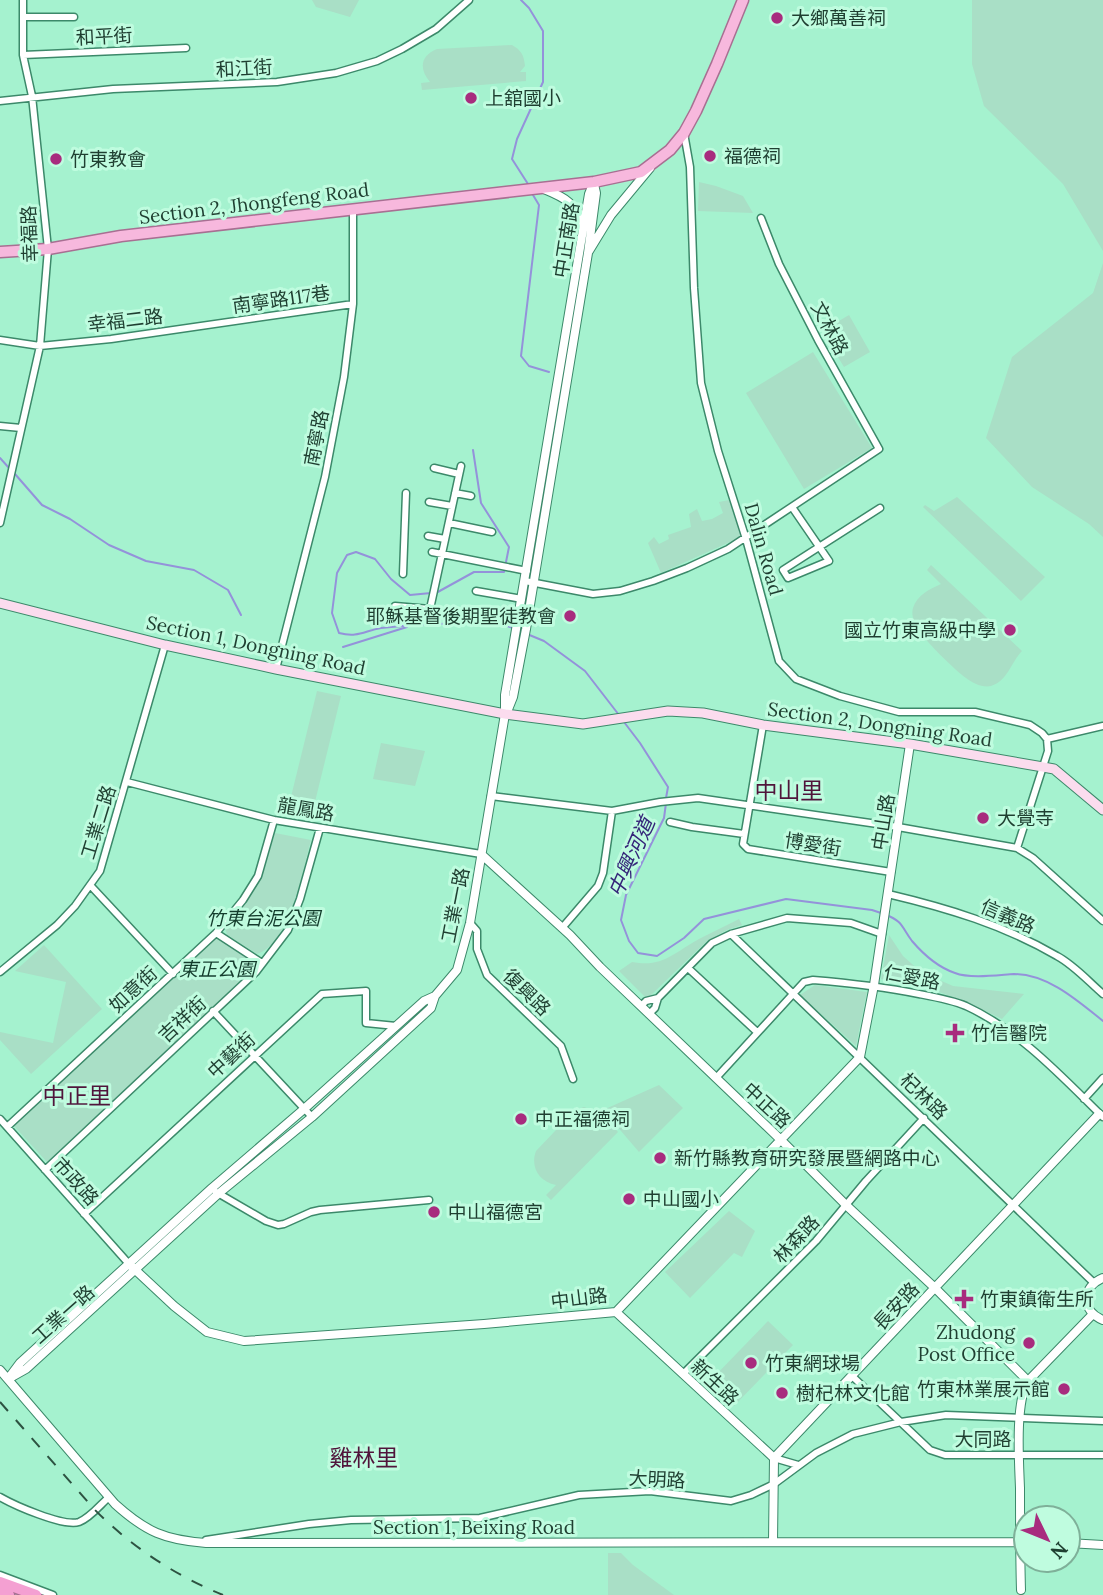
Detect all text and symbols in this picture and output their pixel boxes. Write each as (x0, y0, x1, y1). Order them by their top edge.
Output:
place label: 大鄉萬善祠 (791, 6, 886, 30)
marker: 大鄉萬善祠 (769, 10, 785, 26)
street label: 和平街 (75, 23, 133, 49)
street label: 和江街 (215, 55, 273, 81)
place label: 上舘國小 (485, 86, 561, 110)
marker: 上舘國小 (463, 90, 479, 106)
place label: 福德祠 (724, 144, 781, 168)
place label: 竹東教會 (70, 147, 146, 171)
marker: 福德祠 (702, 148, 718, 164)
marker: 竹東教會 (48, 151, 64, 167)
street label: Section 2, Jhongfeng Road (138, 177, 370, 229)
street label: 中正南路 (548, 201, 584, 279)
street label: 幸福路 (16, 205, 42, 263)
street label: 南寧路117巷 (231, 280, 331, 318)
street label: 文林路 (806, 297, 854, 359)
street label: 幸福二路 (86, 303, 164, 337)
street label: 南寧路 (299, 408, 333, 468)
street label: Dalin Road (739, 500, 789, 598)
place label: 耶穌基督後期聖徒教會 (366, 604, 556, 628)
marker: 耶穌基督後期聖徒教會 (562, 608, 578, 624)
street label: Section 1, Dongning Road (144, 610, 368, 680)
place label: 國立竹東高級中學 (844, 618, 996, 642)
marker: 國立竹東高級中學 (1002, 622, 1018, 638)
street label: Section 2, Dongning Road (766, 696, 994, 752)
district label: 中山里 (755, 776, 824, 805)
street label: 工業二路 (75, 782, 121, 862)
street label: 龍鳳路 (276, 792, 336, 826)
street label: 中山路 (867, 792, 899, 852)
place label: 大覺寺 (997, 806, 1054, 830)
water label: 中興河道 (602, 810, 662, 901)
marker: 大覺寺 (975, 810, 991, 826)
street label: 博愛街 (783, 828, 843, 860)
street label: 工業一路 (436, 865, 474, 945)
street label: 信義路 (977, 894, 1039, 938)
park label: 竹東台泥公園 (206, 906, 323, 930)
park label: 東正公園 (179, 957, 258, 981)
street label: 仁愛路 (882, 960, 942, 994)
street label: 如意街 (104, 961, 162, 1017)
street label: 復興路 (498, 964, 556, 1020)
street label: 吉祥街 (153, 991, 211, 1047)
place label: 竹信醫院 (971, 1021, 1047, 1045)
marker: 竹信醫院 (945, 1023, 965, 1043)
street label: 中藝街 (202, 1027, 260, 1083)
street label: 杞林路 (895, 1068, 953, 1124)
street label: 中正路 (738, 1077, 796, 1133)
district label: 中正里 (43, 1081, 112, 1110)
place label: 中正福德祠 (535, 1107, 630, 1131)
marker: 中正福德祠 (513, 1111, 529, 1127)
place label: 新竹縣教育研究發展暨網路中心 (674, 1146, 940, 1170)
marker: 新竹縣教育研究發展暨網路中心 (652, 1150, 668, 1166)
street label: 市政路 (48, 1152, 104, 1210)
place label: 中山國小 (643, 1187, 719, 1211)
marker: 中山國小 (621, 1191, 637, 1207)
place label: 中山福德宮 (448, 1200, 543, 1224)
marker: 中山福德宮 (426, 1204, 442, 1220)
street label: 林森路 (768, 1210, 824, 1268)
street label: 長安路 (868, 1277, 924, 1335)
street label: 工業一路 (27, 1280, 99, 1348)
street label: 中山路 (549, 1283, 609, 1313)
place label: 竹東鎮衛生所 (980, 1287, 1094, 1311)
marker: 竹東鎮衛生所 (954, 1289, 974, 1309)
place label: Zhudong Post Office (918, 1320, 1015, 1366)
marker: Zhudong Post Office (1021, 1335, 1037, 1351)
place label: 竹東網球場 (765, 1351, 860, 1375)
street label: 新生路 (686, 1354, 744, 1410)
marker: 竹東網球場 (743, 1355, 759, 1371)
place label: 竹東林業展示館 (917, 1377, 1050, 1401)
place label: 樹杞林文化館 (796, 1381, 910, 1405)
marker: 竹東林業展示館 (1056, 1381, 1072, 1397)
marker: 樹杞林文化館 (774, 1385, 790, 1401)
street label: 大同路 (954, 1427, 1012, 1451)
district label: 雞林里 (330, 1443, 399, 1472)
street label: 大明路 (628, 1466, 686, 1492)
north arrow (1012, 1504, 1082, 1574)
street label: Section 1, Beixing Road (373, 1515, 575, 1539)
text: N (1045, 1537, 1073, 1564)

